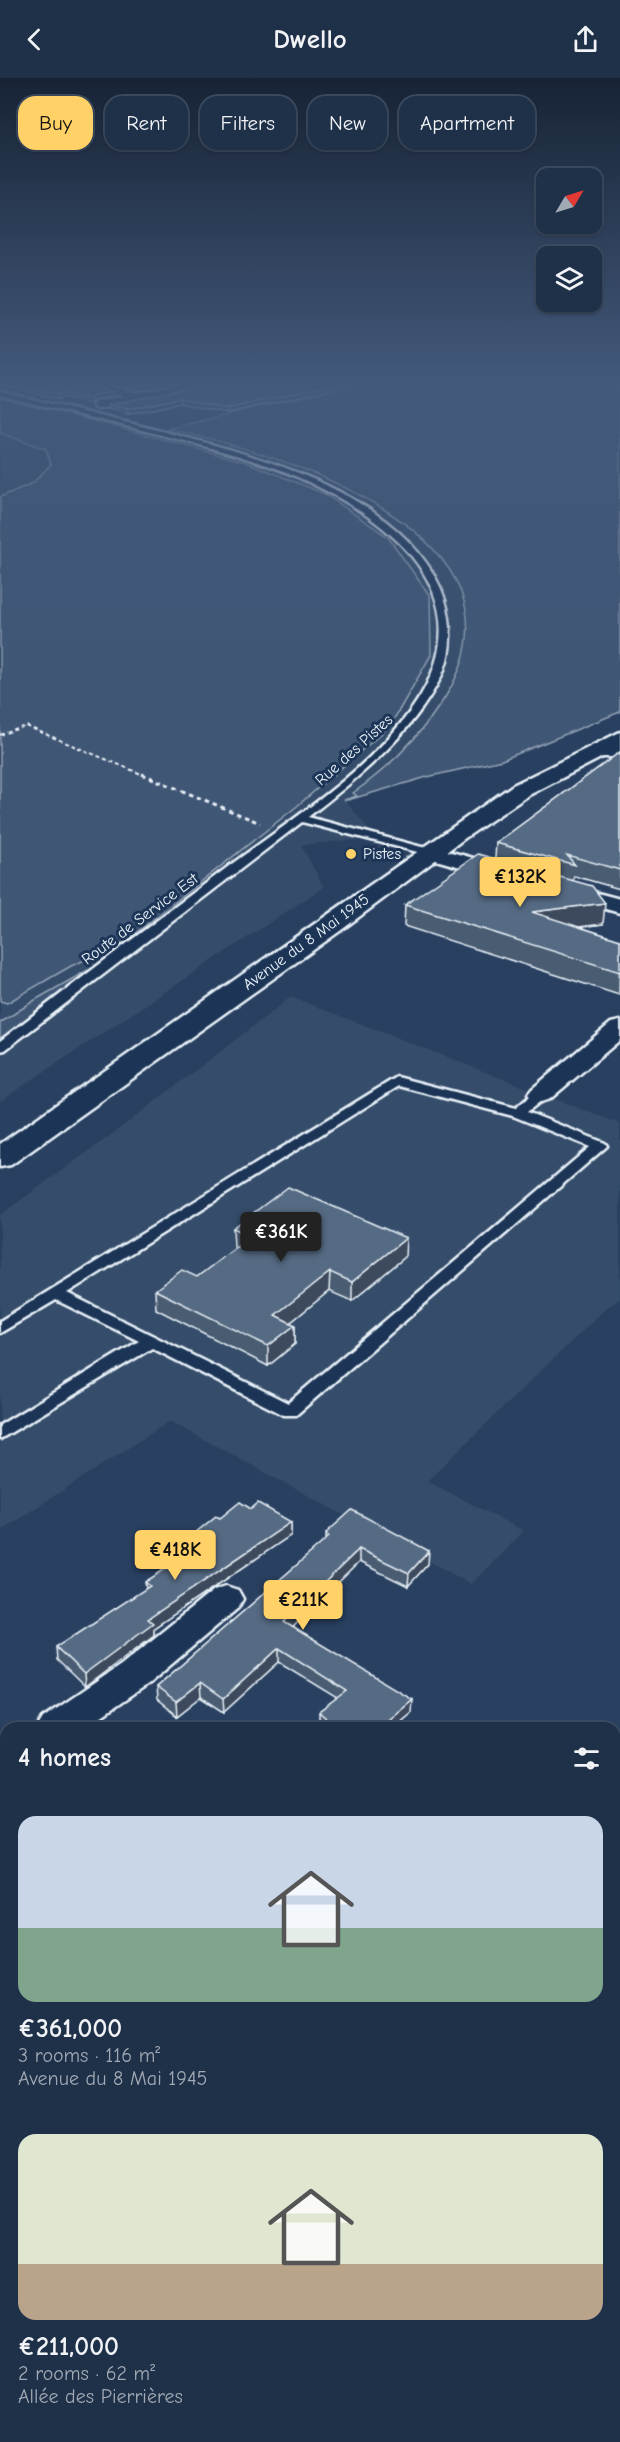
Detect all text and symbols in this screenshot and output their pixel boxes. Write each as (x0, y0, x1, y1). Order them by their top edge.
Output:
icon: back (18, 23, 51, 56)
icon: share (569, 23, 602, 56)
text: Dwello (273, 24, 347, 55)
chip: Buy (18, 96, 93, 150)
chip: Rent (105, 96, 188, 150)
chip: Filters (200, 96, 296, 150)
chip: New (308, 96, 387, 150)
chip: Apartment (399, 96, 535, 150)
north arrow (536, 168, 602, 234)
map controls (536, 168, 602, 312)
button: layers (536, 246, 602, 312)
street label: Rue des Pistes (312, 710, 397, 789)
place label: Pistes (363, 845, 401, 863)
marker: Pistes (344, 847, 358, 861)
pin: €132K (478, 857, 562, 908)
text: €132K (494, 865, 546, 888)
street label: Route de Service Est (78, 869, 202, 969)
street label: Avenue du 8 Mai 1945 (239, 890, 373, 994)
pin: €361K (239, 1212, 323, 1263)
text: €361K (254, 1220, 308, 1243)
pin: €418K (133, 1530, 217, 1581)
text: €418K (149, 1538, 201, 1561)
pin: €211K (261, 1580, 345, 1631)
text: €211K (278, 1588, 328, 1611)
icon: filters (570, 1742, 603, 1775)
text: 4 homes (18, 1743, 111, 1773)
icon: home (257, 1855, 365, 1963)
text: €361,000 (18, 2014, 122, 2044)
text: 3 rooms · 116 m² (18, 2044, 160, 2067)
text: Avenue du 8 Mai 1945 (18, 2067, 207, 2090)
icon: home (257, 2173, 365, 2281)
text: €211,000 (18, 2332, 119, 2362)
text: 2 rooms · 62 m² (18, 2362, 155, 2385)
text: Allée des Pierrières (18, 2385, 183, 2408)

